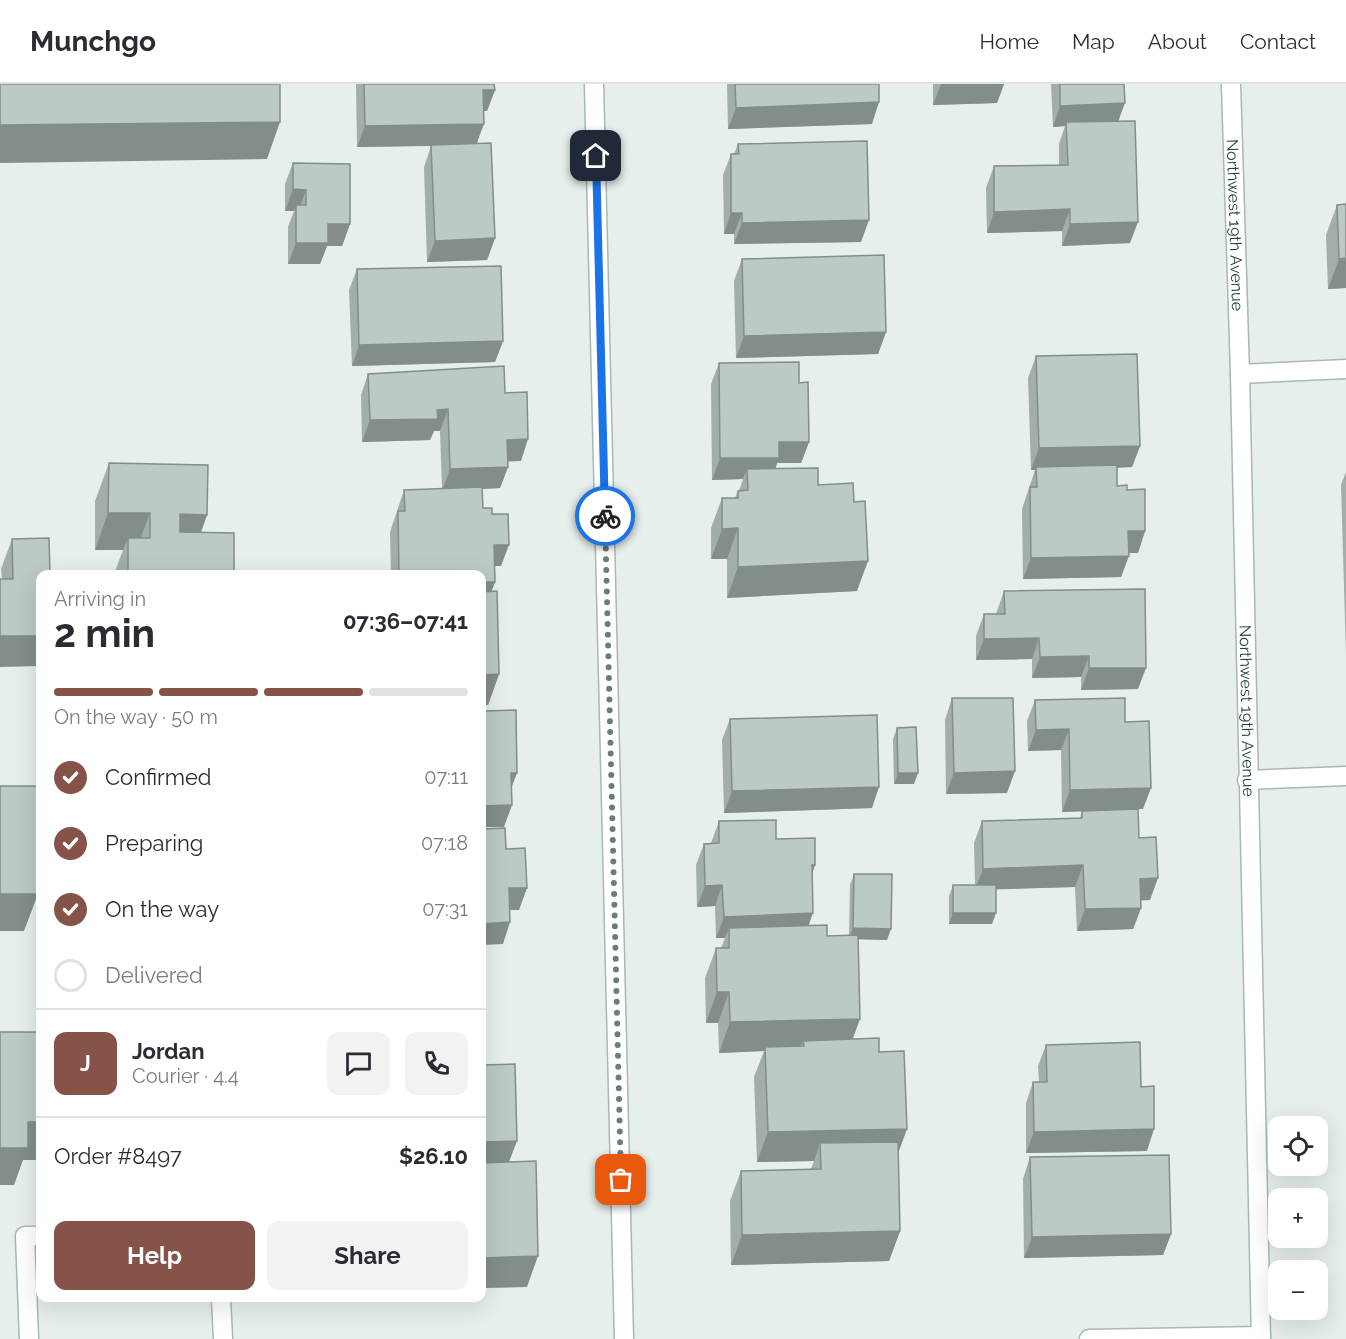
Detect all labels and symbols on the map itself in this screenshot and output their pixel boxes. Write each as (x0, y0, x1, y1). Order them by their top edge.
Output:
pin (570, 130, 621, 181)
street label: Northwest 19th Avenue (1223, 139, 1248, 311)
courier (575, 486, 635, 546)
street label: Northwest 19th Avenue (1236, 625, 1259, 797)
pin (595, 1154, 646, 1205)

